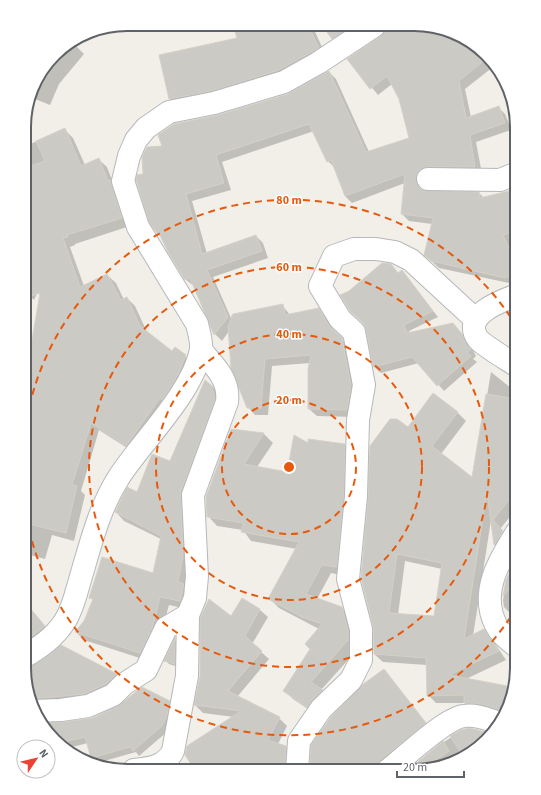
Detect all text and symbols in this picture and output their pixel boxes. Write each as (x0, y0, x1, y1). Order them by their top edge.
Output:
text: 80 m (276, 192, 302, 209)
text: 60 m (276, 259, 302, 276)
text: 40 m (276, 326, 302, 343)
text: 20 m (276, 392, 302, 409)
centre of rings (282, 460, 296, 474)
north arrow (16, 739, 56, 779)
text: N (36, 746, 52, 761)
scale bar (397, 753, 464, 779)
text: 20 m (403, 759, 427, 776)

